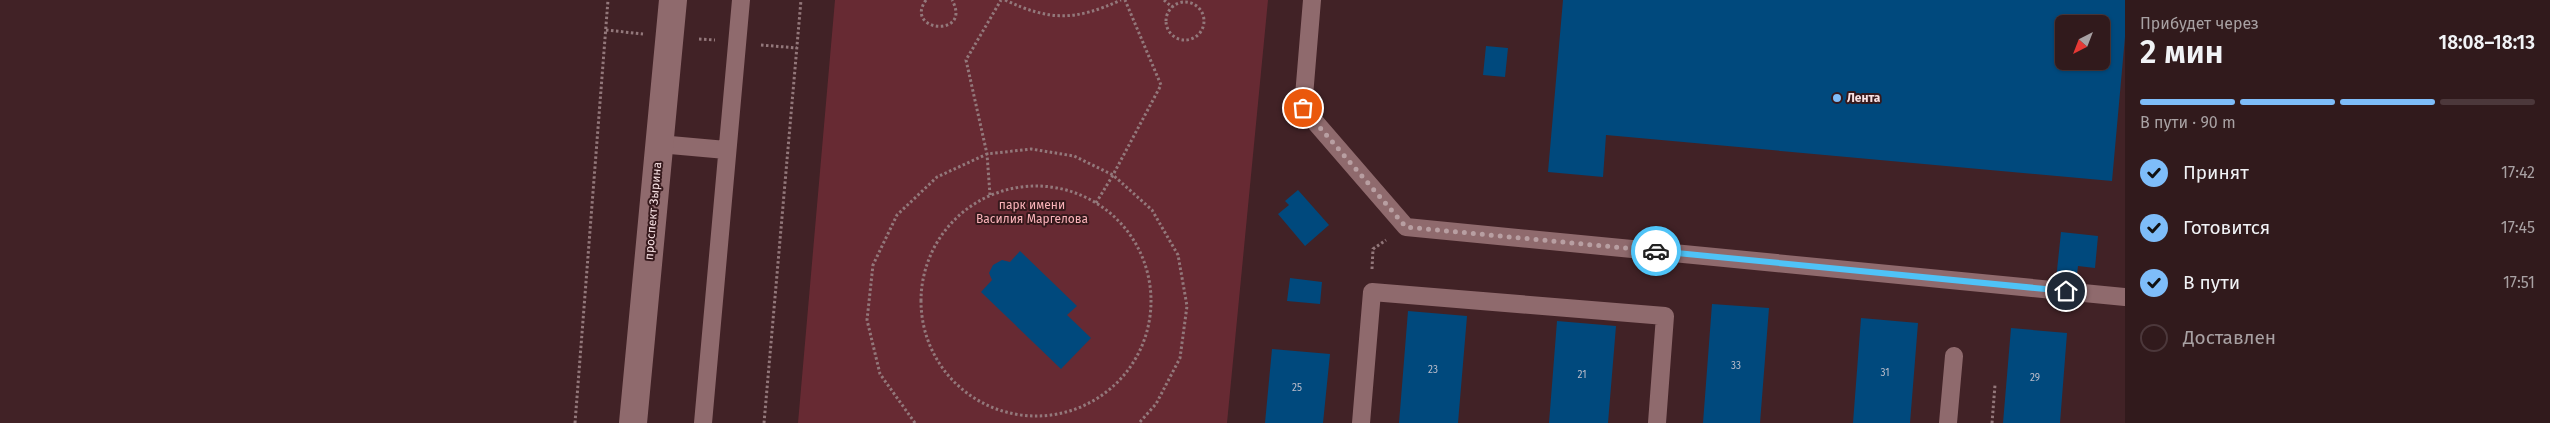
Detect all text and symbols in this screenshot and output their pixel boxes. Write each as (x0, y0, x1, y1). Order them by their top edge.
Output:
text: Прибудет через (2140, 14, 2259, 33)
north arrow (2055, 15, 2110, 70)
map controls (2055, 15, 2110, 70)
text: 18:08–18:13 (2438, 31, 2535, 54)
text: 2 мин (2140, 33, 2223, 71)
pin (1282, 87, 1324, 129)
place label: Лента (1847, 91, 1881, 105)
marker: Лента (1831, 92, 1843, 104)
icon: bag (1289, 94, 1317, 122)
text: В пути · 90 m (2140, 113, 2236, 132)
icon: check (2140, 159, 2168, 187)
street label: проспект Зырина (642, 161, 664, 261)
text: Принят (2183, 161, 2249, 184)
text: 17:42 (2501, 163, 2535, 182)
park label: парк имени Василия Маргелова (976, 198, 1088, 226)
icon: check (2140, 214, 2168, 242)
text: Готовится (2183, 216, 2270, 239)
text: 17:45 (2501, 218, 2535, 237)
courier (1631, 226, 1681, 276)
icon: car (1642, 237, 1670, 265)
icon: check (2140, 269, 2168, 297)
pin (2045, 270, 2087, 312)
text: В пути (2183, 271, 2240, 294)
text: 17:51 (2503, 273, 2535, 292)
icon: home (2052, 277, 2080, 305)
text: Доставлен (2183, 326, 2276, 349)
house number: 33 (1731, 360, 1741, 372)
house number: 23 (1428, 364, 1438, 376)
house number: 31 (1880, 367, 1890, 379)
house number: 21 (1577, 369, 1587, 381)
house number: 29 (2030, 372, 2040, 384)
house number: 25 (1292, 382, 1302, 394)

